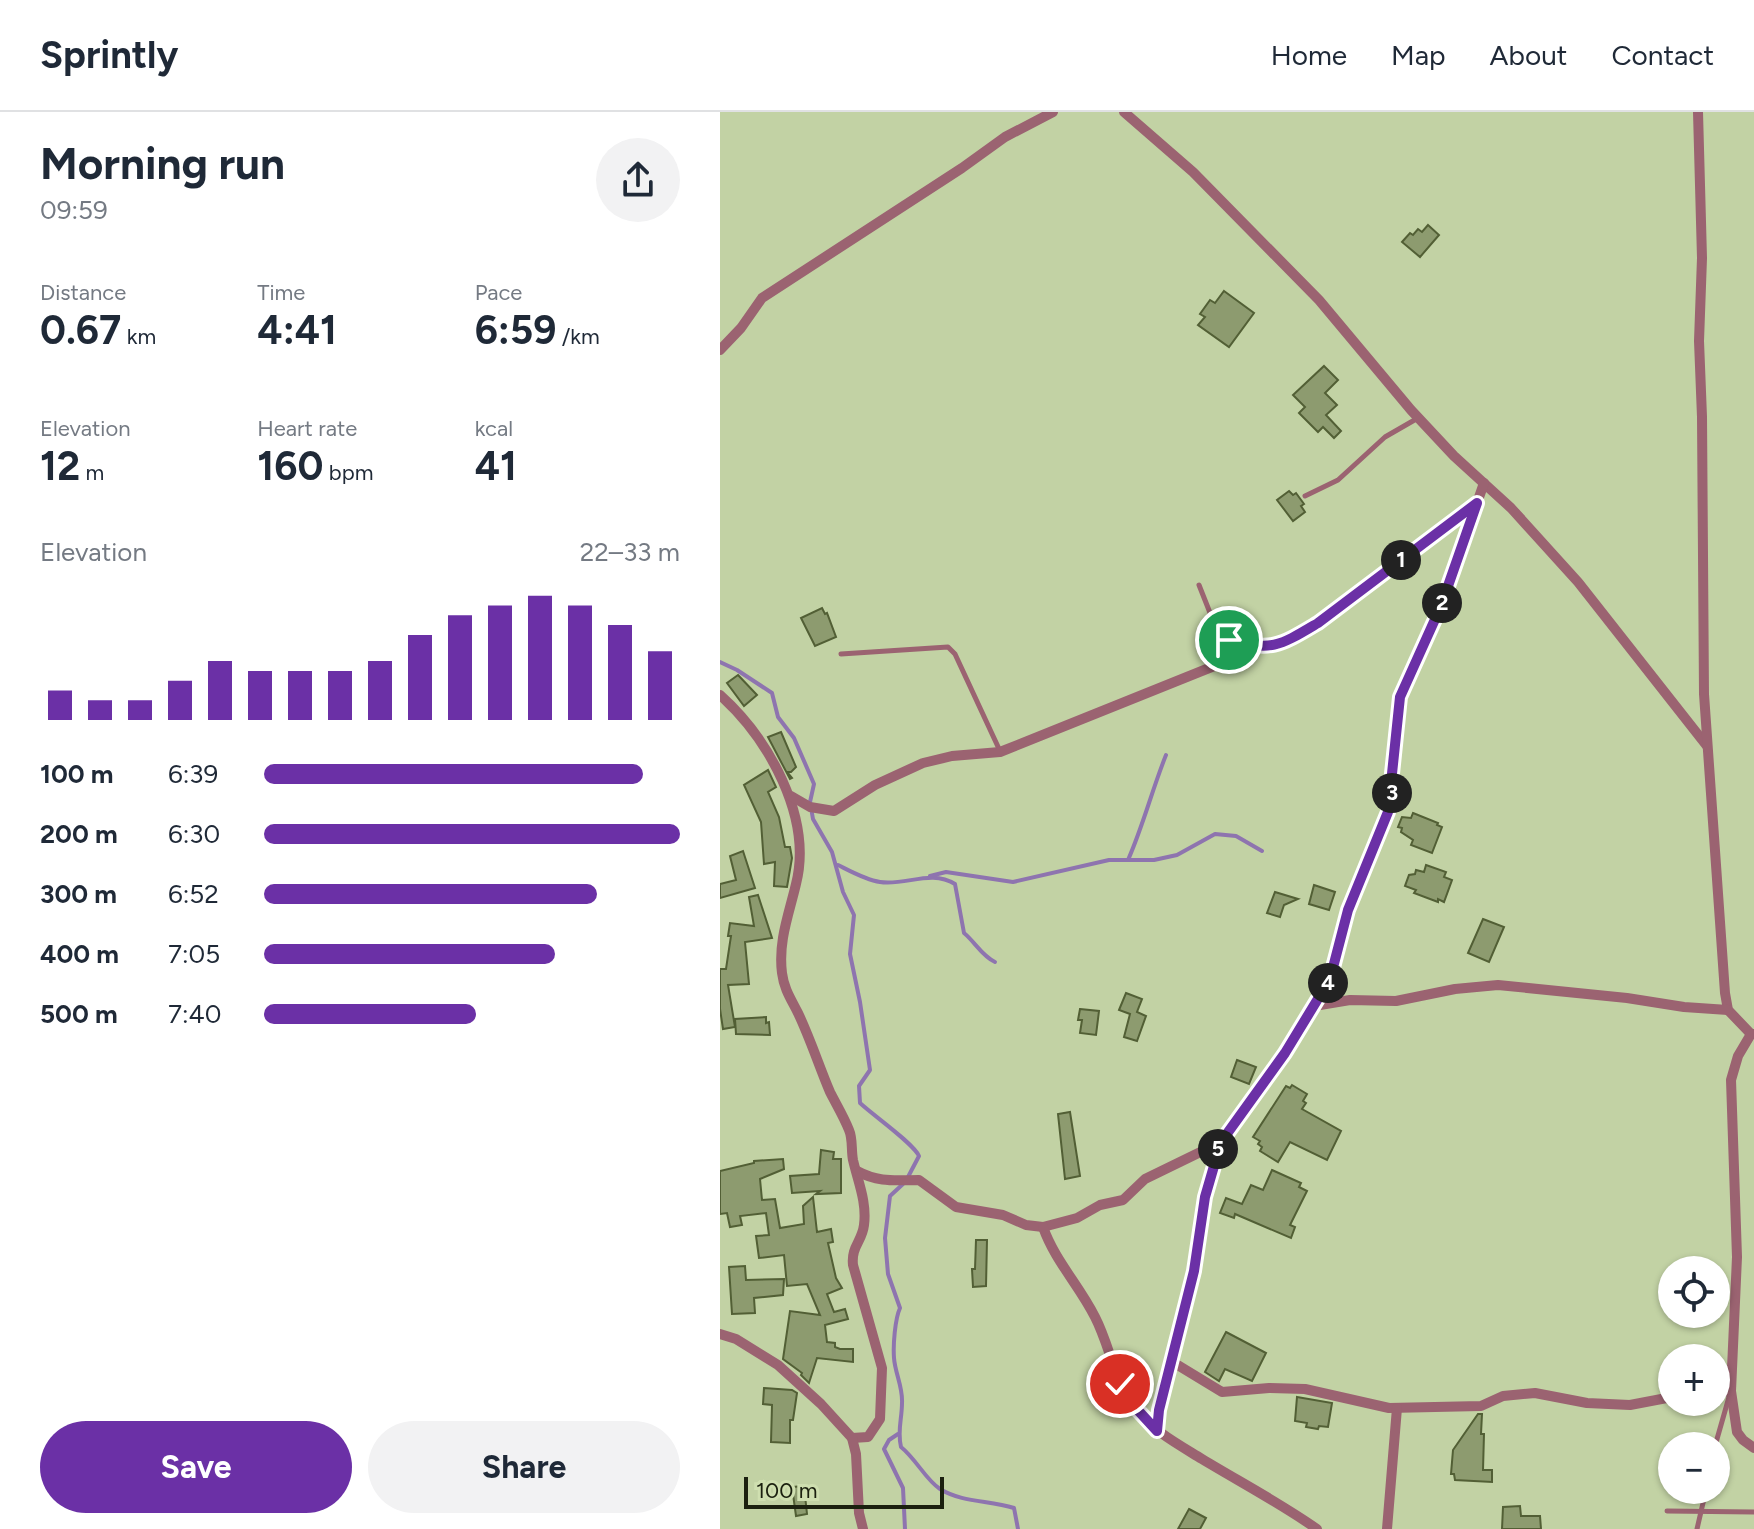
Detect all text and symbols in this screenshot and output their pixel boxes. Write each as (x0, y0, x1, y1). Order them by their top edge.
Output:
text: Sprintly (40, 32, 178, 78)
text: Home (1271, 38, 1347, 72)
text: Map (1391, 38, 1446, 72)
text: About (1490, 38, 1567, 72)
text: Contact (1611, 38, 1714, 72)
text: Morning run (40, 137, 285, 190)
button: share (596, 138, 680, 222)
text: 09:59 (40, 194, 108, 226)
text: Distance (40, 279, 126, 306)
text: Time (257, 279, 305, 306)
text: Pace (475, 279, 522, 306)
text: 0.67 (40, 306, 121, 354)
text: 4:41 (257, 306, 337, 354)
text: 6:59 (475, 306, 556, 354)
text: km (121, 323, 156, 350)
text: /km (556, 323, 600, 350)
text: Elevation (40, 415, 130, 442)
text: Heart rate (257, 415, 357, 442)
text: kcal (475, 415, 513, 442)
text: 12 (40, 442, 80, 490)
text: 160 (257, 442, 323, 490)
text: 41 (475, 442, 517, 490)
text: m (80, 459, 104, 486)
text: bpm (323, 459, 373, 486)
text: Elevation (40, 536, 147, 568)
text: 22–33 m (580, 536, 680, 568)
pin: 1 (1381, 540, 1421, 580)
text: 1 (1396, 546, 1406, 573)
pin: 2 (1422, 583, 1462, 623)
text: 2 (1436, 589, 1448, 616)
pin (1195, 606, 1263, 674)
icon: arrive (1207, 618, 1251, 662)
text: 100 m (40, 758, 114, 790)
text: 6:39 (168, 758, 218, 790)
pin: 3 (1372, 773, 1412, 813)
text: 3 (1386, 779, 1398, 806)
text: 200 m (40, 818, 118, 850)
text: 6:30 (168, 818, 220, 850)
text: 300 m (40, 878, 117, 910)
text: 6:52 (168, 878, 219, 910)
text: 400 m (40, 938, 119, 970)
text: 7:05 (168, 938, 220, 970)
pin: 4 (1308, 963, 1348, 1003)
text: 4 (1321, 969, 1335, 996)
text: 500 m (40, 998, 118, 1030)
text: 7:40 (168, 998, 221, 1030)
pin: 5 (1198, 1129, 1238, 1169)
text: 5 (1212, 1135, 1224, 1162)
map controls (1658, 1256, 1730, 1504)
button: locate (1658, 1256, 1730, 1328)
button: + (1658, 1344, 1730, 1416)
pin (1086, 1350, 1154, 1418)
icon: check (1098, 1362, 1142, 1406)
button: Save (40, 1421, 352, 1513)
button: Share (368, 1421, 680, 1513)
button: − (1658, 1432, 1730, 1504)
scale bar (744, 1473, 944, 1509)
text: 100 m (756, 1477, 817, 1504)

